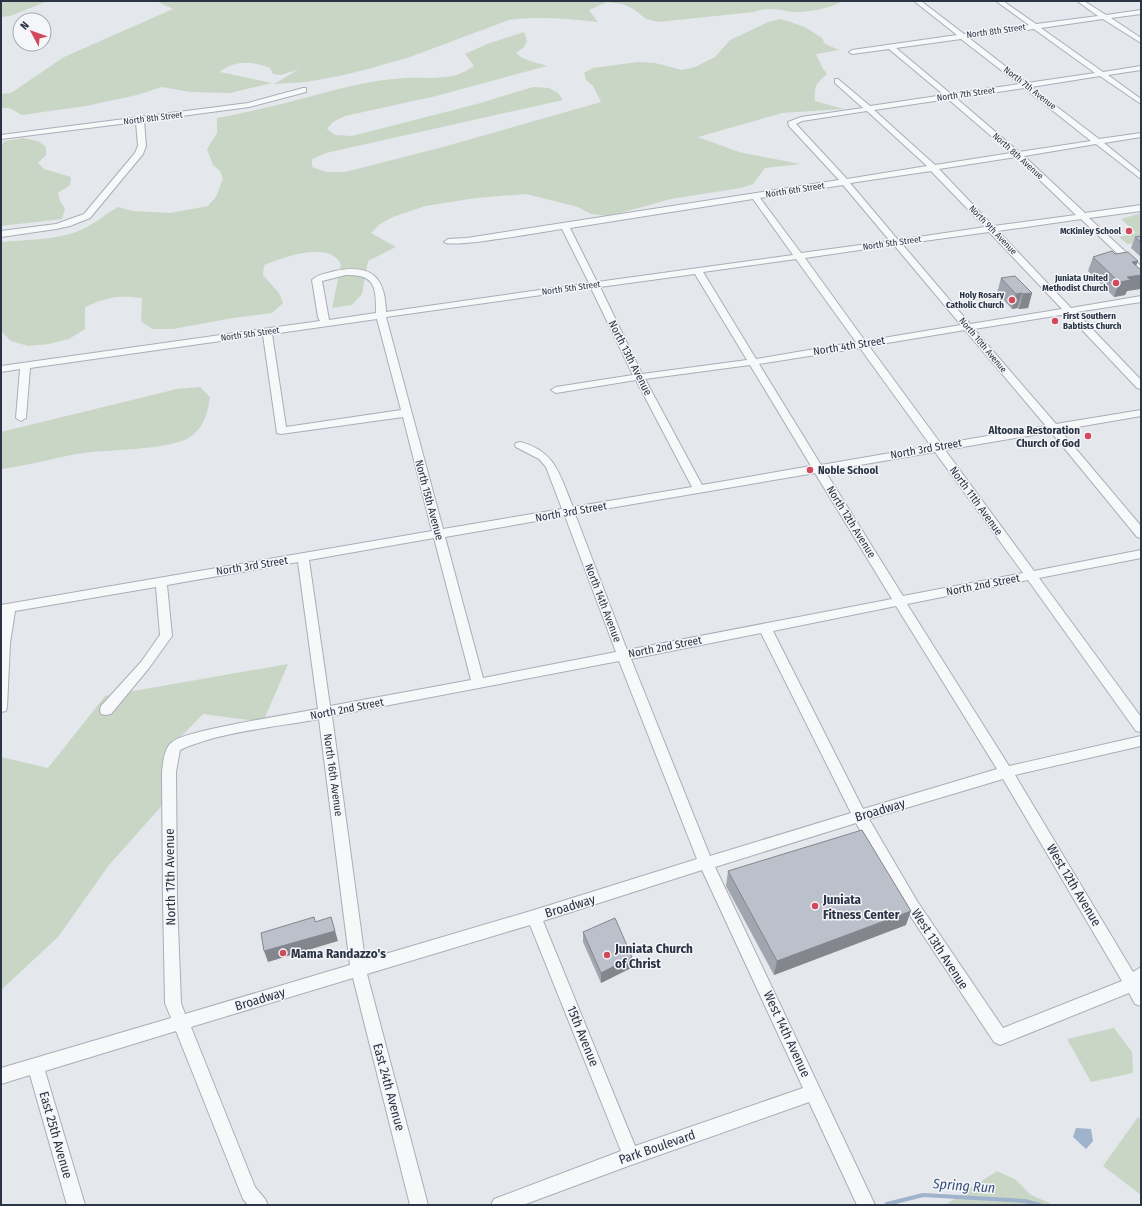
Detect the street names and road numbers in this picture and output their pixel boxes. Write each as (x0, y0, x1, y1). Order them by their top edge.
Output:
street label: North 8th Street (966, 22, 1026, 40)
street label: North 7th Avenue (1002, 64, 1059, 112)
street label: North 7th Street (936, 85, 996, 103)
street label: North 8th Street (123, 109, 183, 127)
street label: North 8th Avenue (991, 131, 1046, 182)
street label: North 6th Street (765, 180, 825, 200)
street label: North 9th Avenue (967, 203, 1019, 257)
street label: North 5th Street (862, 234, 922, 252)
street label: North 5th Street (541, 279, 601, 297)
street label: North 10th Avenue (957, 316, 1009, 375)
street label: North 13th Avenue (605, 318, 655, 398)
street label: North 5th Street (220, 325, 280, 343)
street label: North 4th Street (812, 334, 886, 358)
street label: North 3rd Street (889, 436, 963, 462)
street label: North 15th Avenue (412, 458, 446, 542)
street label: North 11th Avenue (947, 464, 1005, 538)
street label: North 12th Avenue (824, 484, 878, 560)
street label: North 3rd Street (534, 499, 608, 525)
street label: North 3rd Street (215, 554, 289, 578)
street label: North 14th Avenue (582, 562, 624, 644)
street label: North 2nd Street (945, 571, 1021, 598)
street label: North 2nd Street (627, 633, 703, 660)
street label: North 2nd Street (309, 695, 385, 722)
street label: North 16th Avenue (321, 733, 345, 817)
street label: Broadway (853, 795, 907, 825)
street label: North 17th Avenue (162, 828, 178, 926)
street label: West 12th Avenue (1044, 841, 1104, 929)
street label: Broadway (543, 891, 597, 921)
street label: West 13th Avenue (908, 906, 972, 992)
street label: Broadway (233, 984, 287, 1014)
street label: West 14th Avenue (760, 988, 814, 1080)
street label: 15th Avenue (564, 1003, 602, 1069)
street label: East 24th Avenue (370, 1042, 408, 1132)
street label: East 25th Avenue (36, 1090, 76, 1180)
street label: Park Boulevard (617, 1127, 697, 1167)

